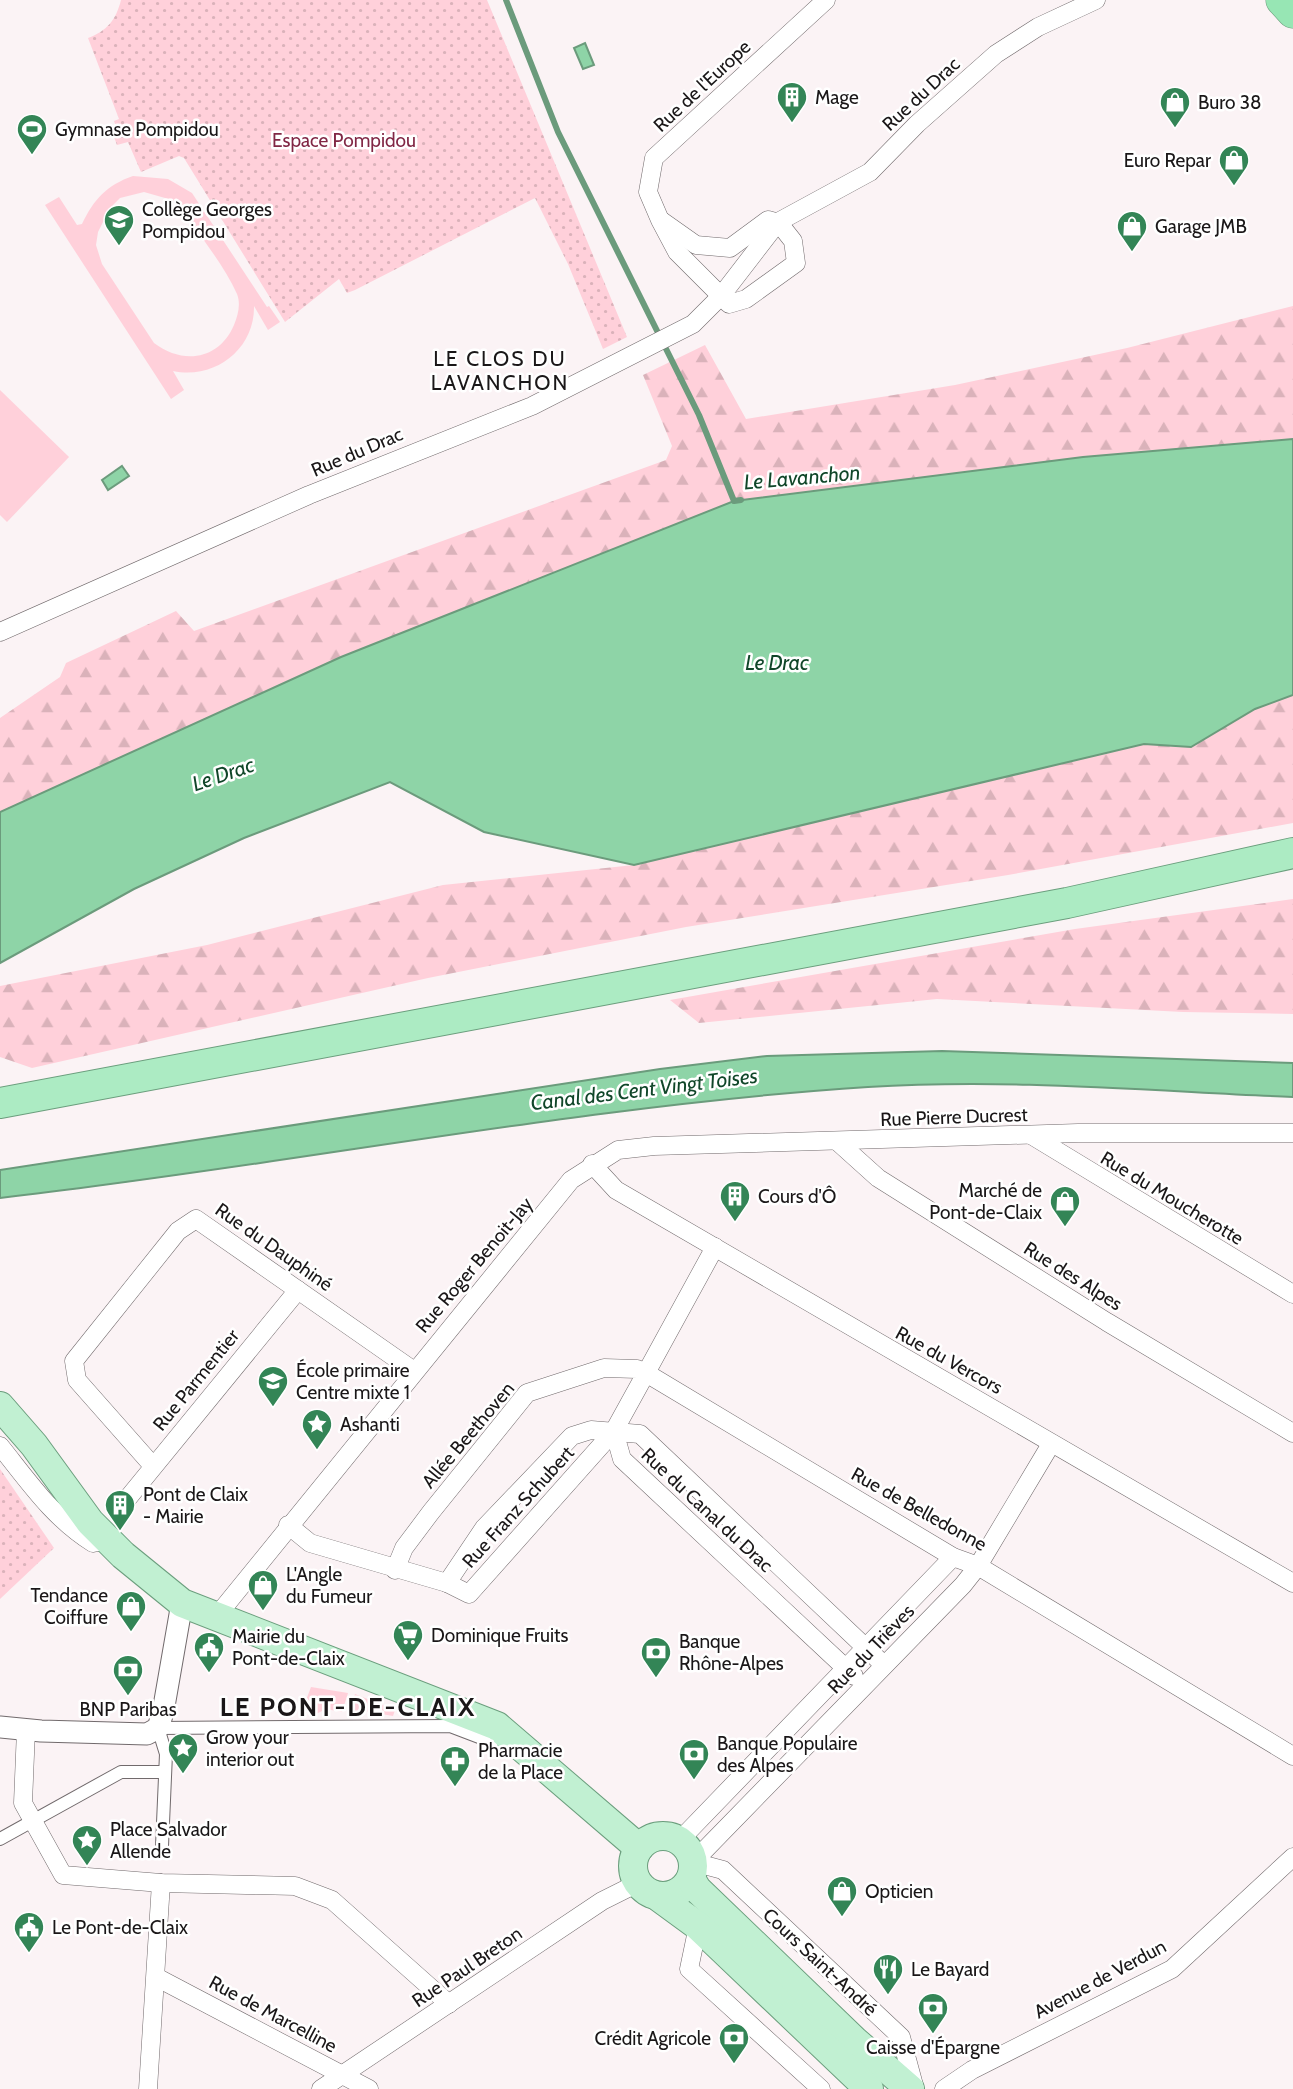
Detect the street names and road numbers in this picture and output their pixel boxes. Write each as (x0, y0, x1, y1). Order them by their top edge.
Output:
street label: Rue de l'Europe (649, 35, 755, 137)
street label: Rue du Drac (878, 52, 965, 136)
street label: Rue du Drac (308, 422, 407, 482)
street label: Rue Pierre Ducrest (880, 1103, 1029, 1131)
street label: Rue du Moucherotte (1096, 1146, 1248, 1250)
street label: Rue Roger Benoit-Jay (411, 1192, 538, 1337)
street label: Rue du Dauphiné (211, 1198, 337, 1296)
street label: Rue des Alpes (1019, 1237, 1127, 1315)
street label: Rue du Vercors (892, 1321, 1007, 1399)
street label: Rue Parmentier (148, 1325, 244, 1435)
street label: Allée Beethoven (417, 1377, 519, 1493)
street label: Rue Franz Schubert (457, 1441, 579, 1573)
street label: Rue du Canal du Drac (636, 1443, 778, 1577)
street label: Rue de Belledonne (847, 1462, 991, 1556)
street label: Rue du Trièves (823, 1600, 919, 1698)
street label: Cours Saint-André (758, 1903, 882, 2021)
street label: Rue Paul Breton (408, 1922, 526, 2012)
street label: Avenue de Verdun (1030, 1935, 1170, 2023)
street label: Rue de Marcelline (205, 1971, 341, 2057)

